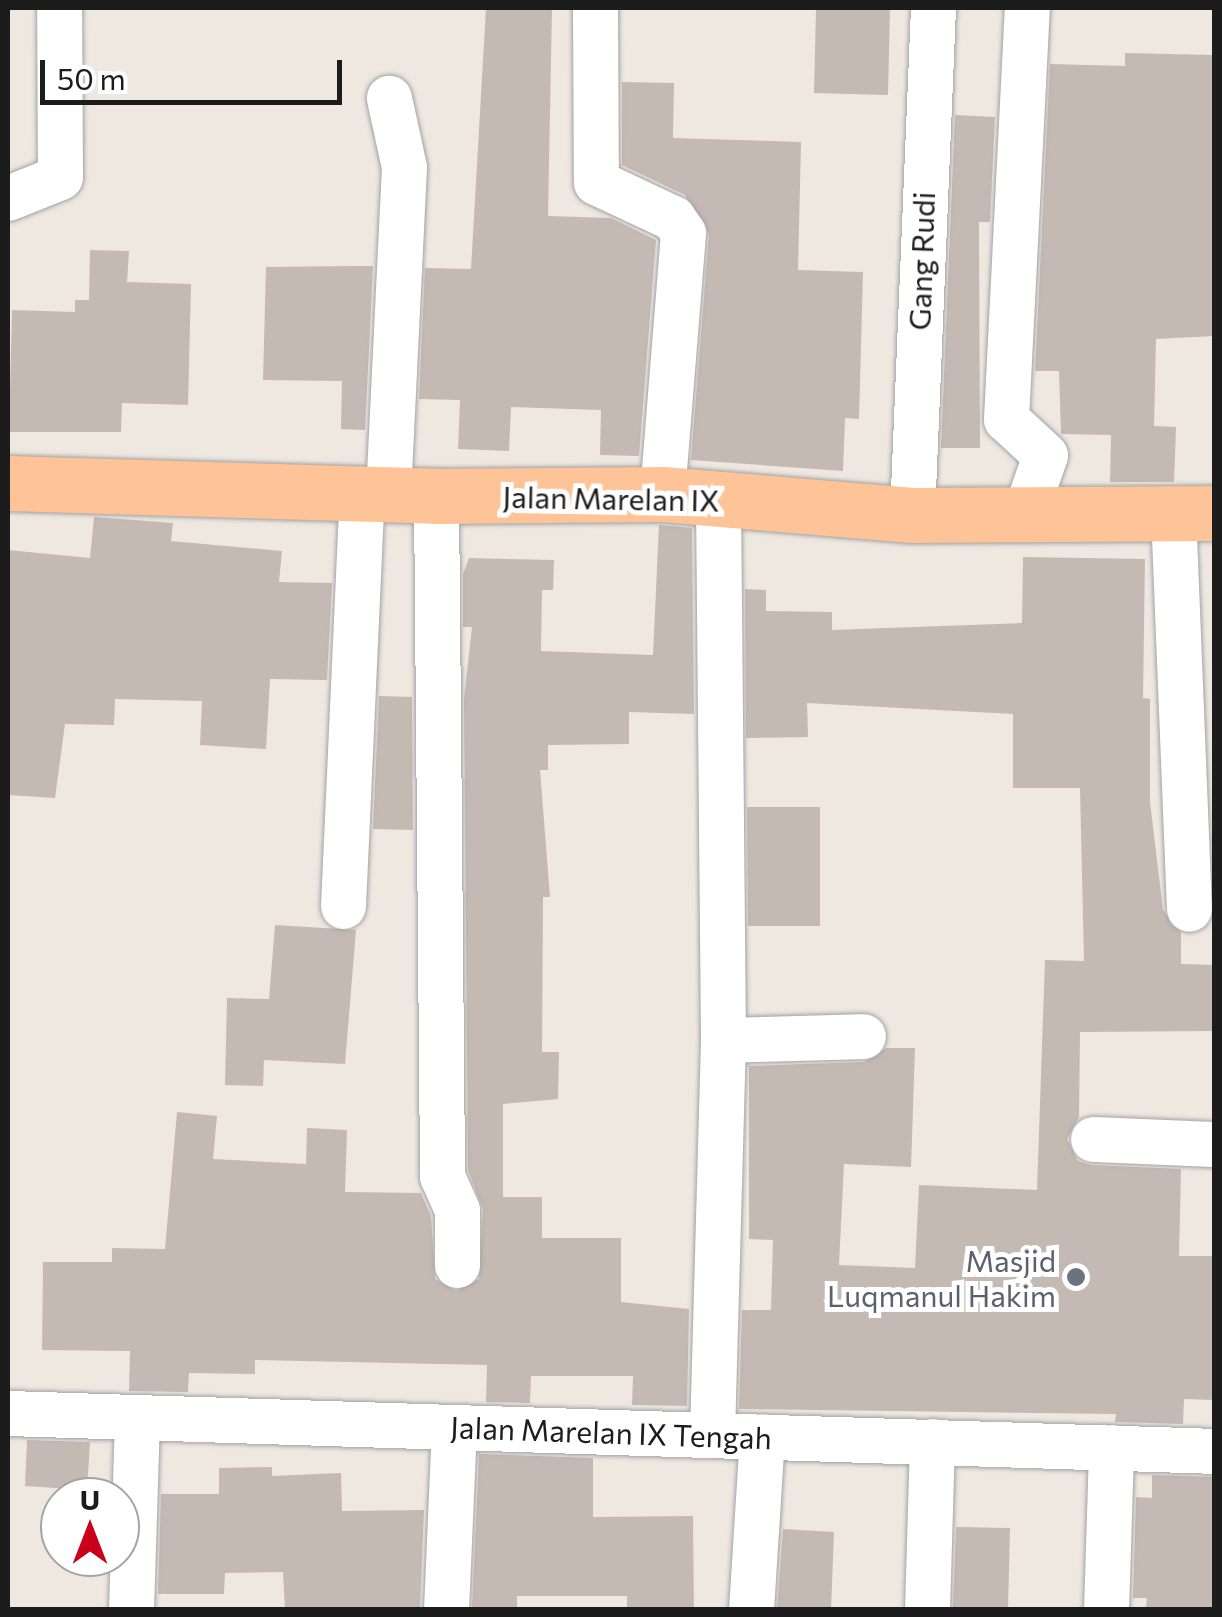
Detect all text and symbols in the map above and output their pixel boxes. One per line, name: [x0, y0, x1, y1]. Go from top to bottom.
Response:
scale bar: [45, 40, 348, 102]
text: 50 m: [57, 59, 126, 96]
street label: Gang Rudi: [901, 191, 941, 331]
street label: Jalan Marelan IX: [502, 478, 720, 518]
place label: Masjid Luqmanul Hakim: [827, 1242, 1056, 1312]
marker: Masjid Luqmanul Hakim: [1065, 1266, 1087, 1288]
street label: Jalan Marelan IX Tengah: [450, 1408, 772, 1456]
north arrow: [40, 1477, 140, 1577]
text: U: [80, 1482, 100, 1516]

